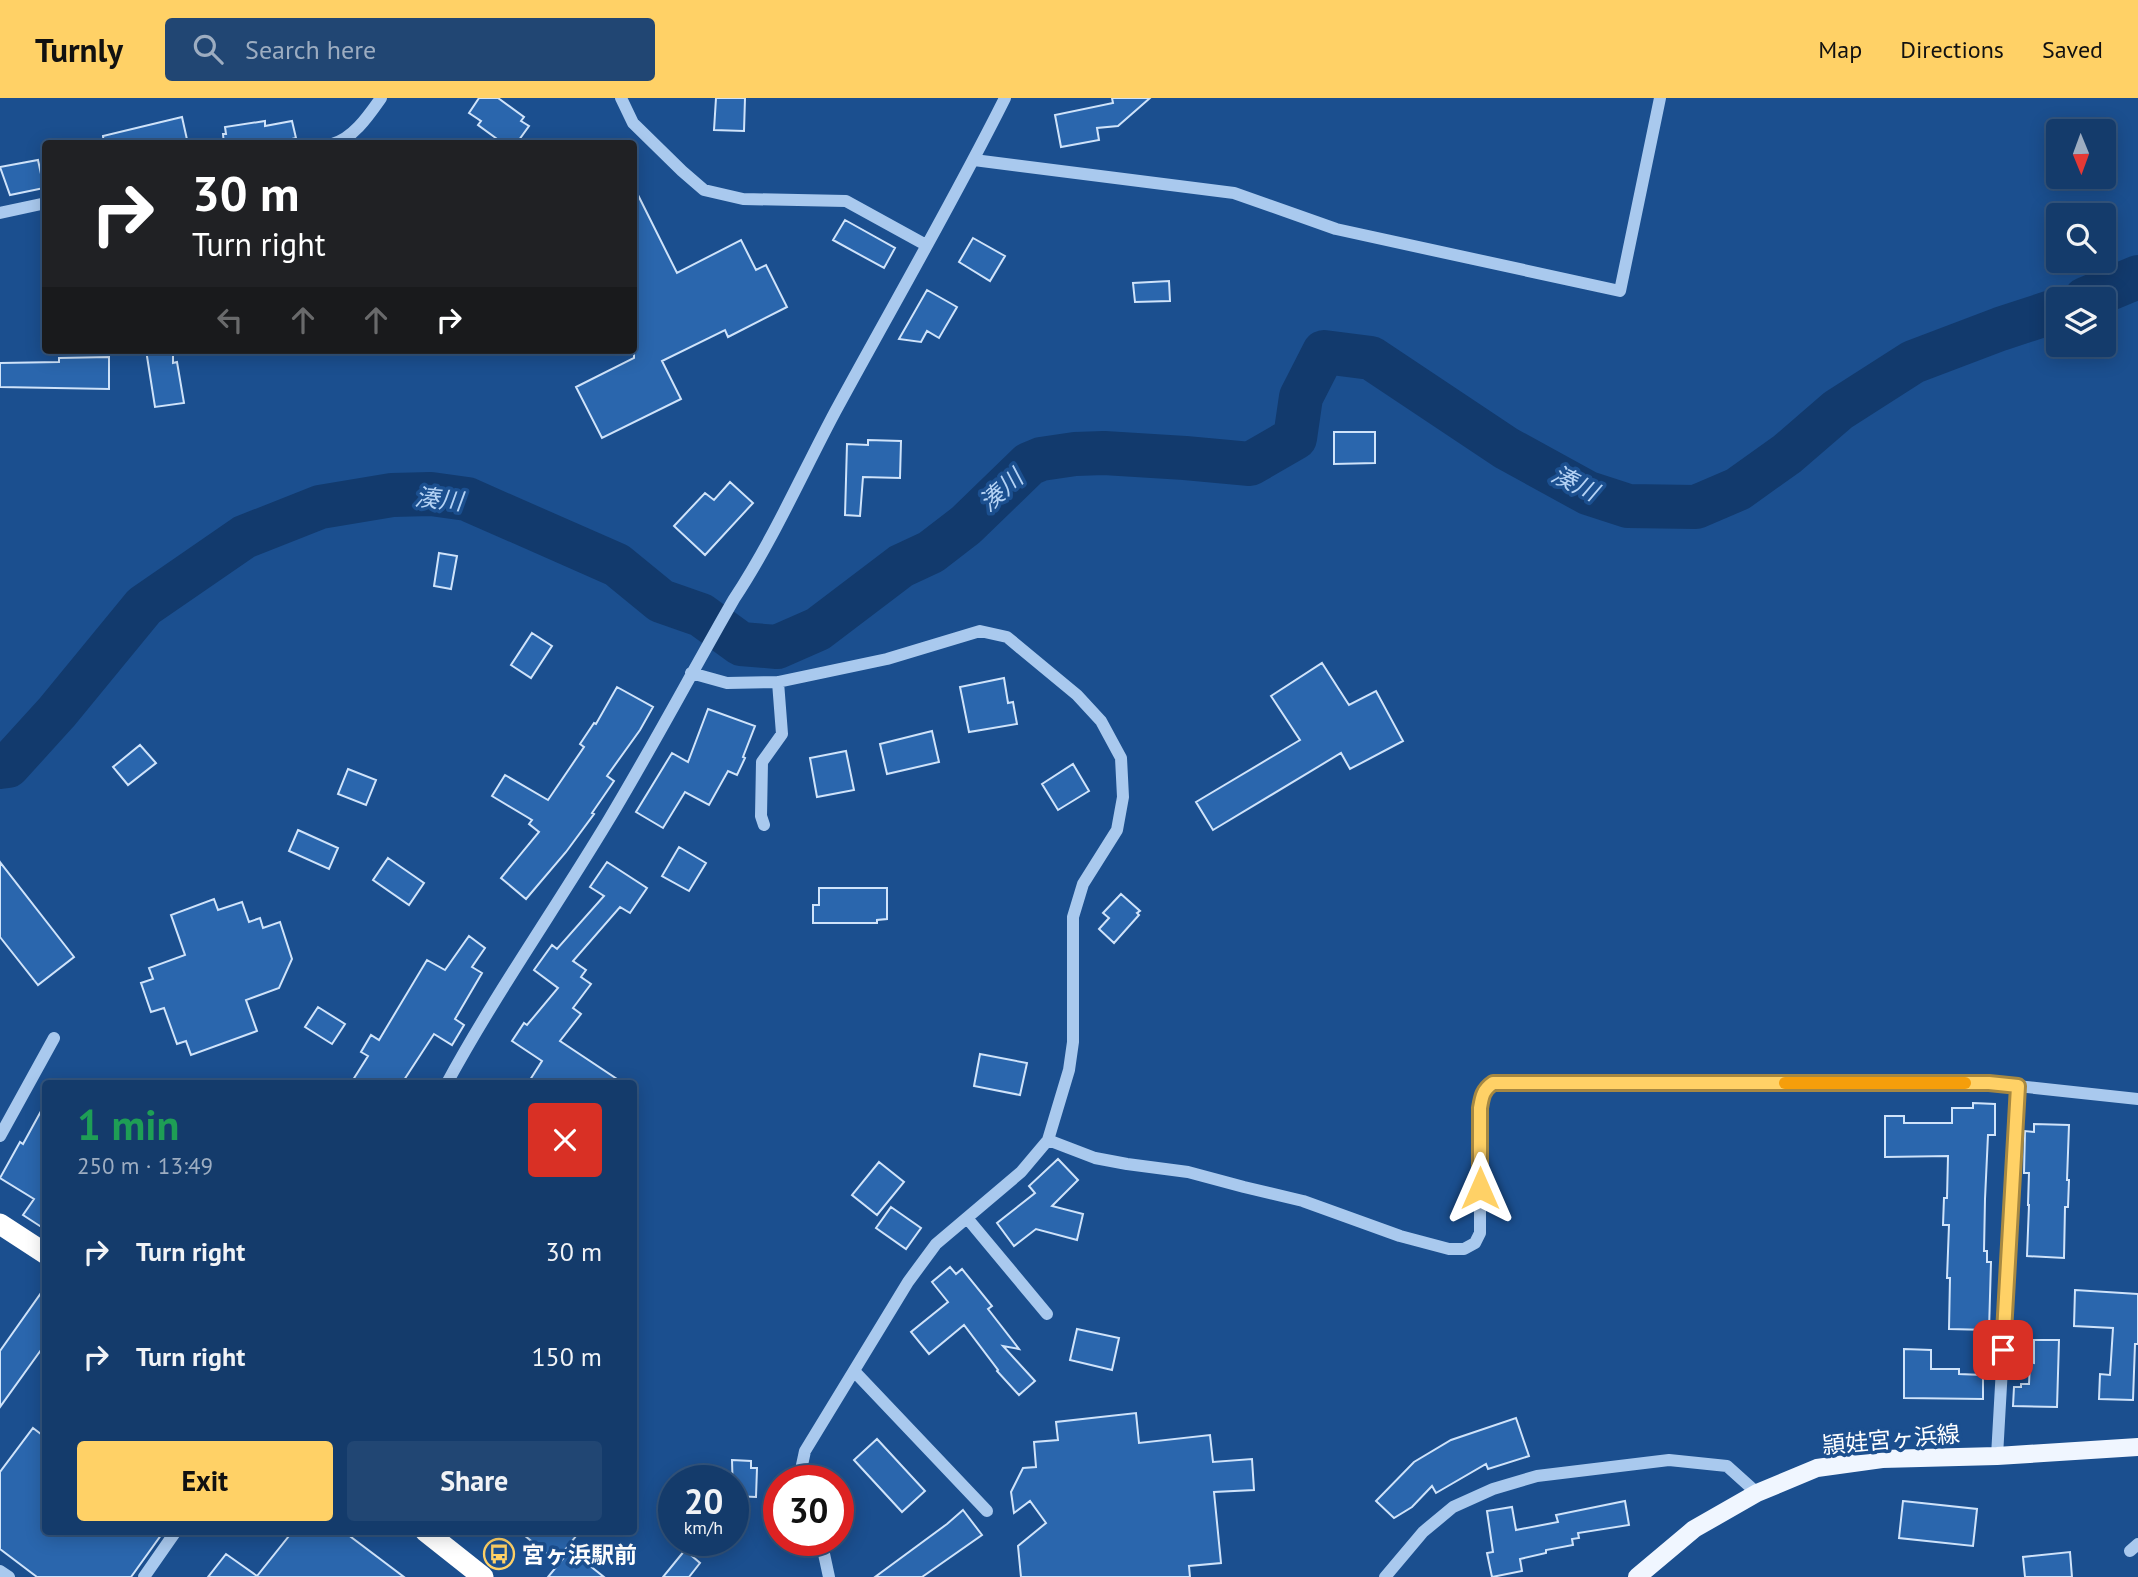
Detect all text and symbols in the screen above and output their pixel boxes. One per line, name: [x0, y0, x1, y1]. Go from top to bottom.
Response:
search box: [165, 18, 655, 81]
text: Turnly: [35, 28, 123, 71]
icon: search: [189, 30, 227, 68]
text: Search here: [245, 33, 376, 66]
text: Map: [1818, 34, 1862, 65]
text: Directions: [1900, 34, 2004, 65]
text: Saved: [2042, 34, 2103, 65]
north arrow: [2046, 119, 2116, 189]
map controls: [2046, 119, 2116, 357]
text: 30 m: [192, 161, 299, 225]
icon: right: [77, 168, 168, 259]
button: search: [2046, 203, 2116, 273]
text: Turn right: [192, 223, 326, 265]
button: layers: [2046, 287, 2116, 357]
icon: left: [211, 301, 249, 339]
icon: ahead: [284, 301, 322, 339]
icon: ahead: [357, 301, 395, 339]
icon: right: [430, 301, 468, 339]
water label: 湊川: [1547, 459, 1606, 509]
water label: 湊川: [973, 460, 1031, 518]
water label: 湊川: [414, 481, 467, 517]
text: 1 min: [77, 1097, 179, 1152]
button: close: [528, 1103, 602, 1177]
text: 250 m · 13:49: [77, 1151, 213, 1180]
position arrow: [1443, 1151, 1517, 1225]
icon: right: [77, 1233, 115, 1271]
text: Turn right: [136, 1235, 245, 1268]
text: 30 m: [546, 1235, 602, 1268]
pin: [1973, 1320, 2033, 1380]
icon: arrive: [1984, 1331, 2022, 1369]
icon: right: [77, 1338, 115, 1376]
text: Turn right: [136, 1340, 245, 1373]
text: 150 m: [531, 1340, 602, 1373]
street label: 頴娃宮ヶ浜線: [1821, 1419, 1961, 1459]
button: Exit: [77, 1441, 333, 1521]
button: Share: [347, 1441, 602, 1521]
speed limit sign: 30: [763, 1465, 854, 1556]
text: 20: [684, 1478, 723, 1524]
text: km/h: [684, 1516, 723, 1539]
bus stop icon: 宮ヶ浜駅前: [482, 1537, 516, 1571]
place label: 宮ヶ浜駅前: [522, 1540, 637, 1569]

